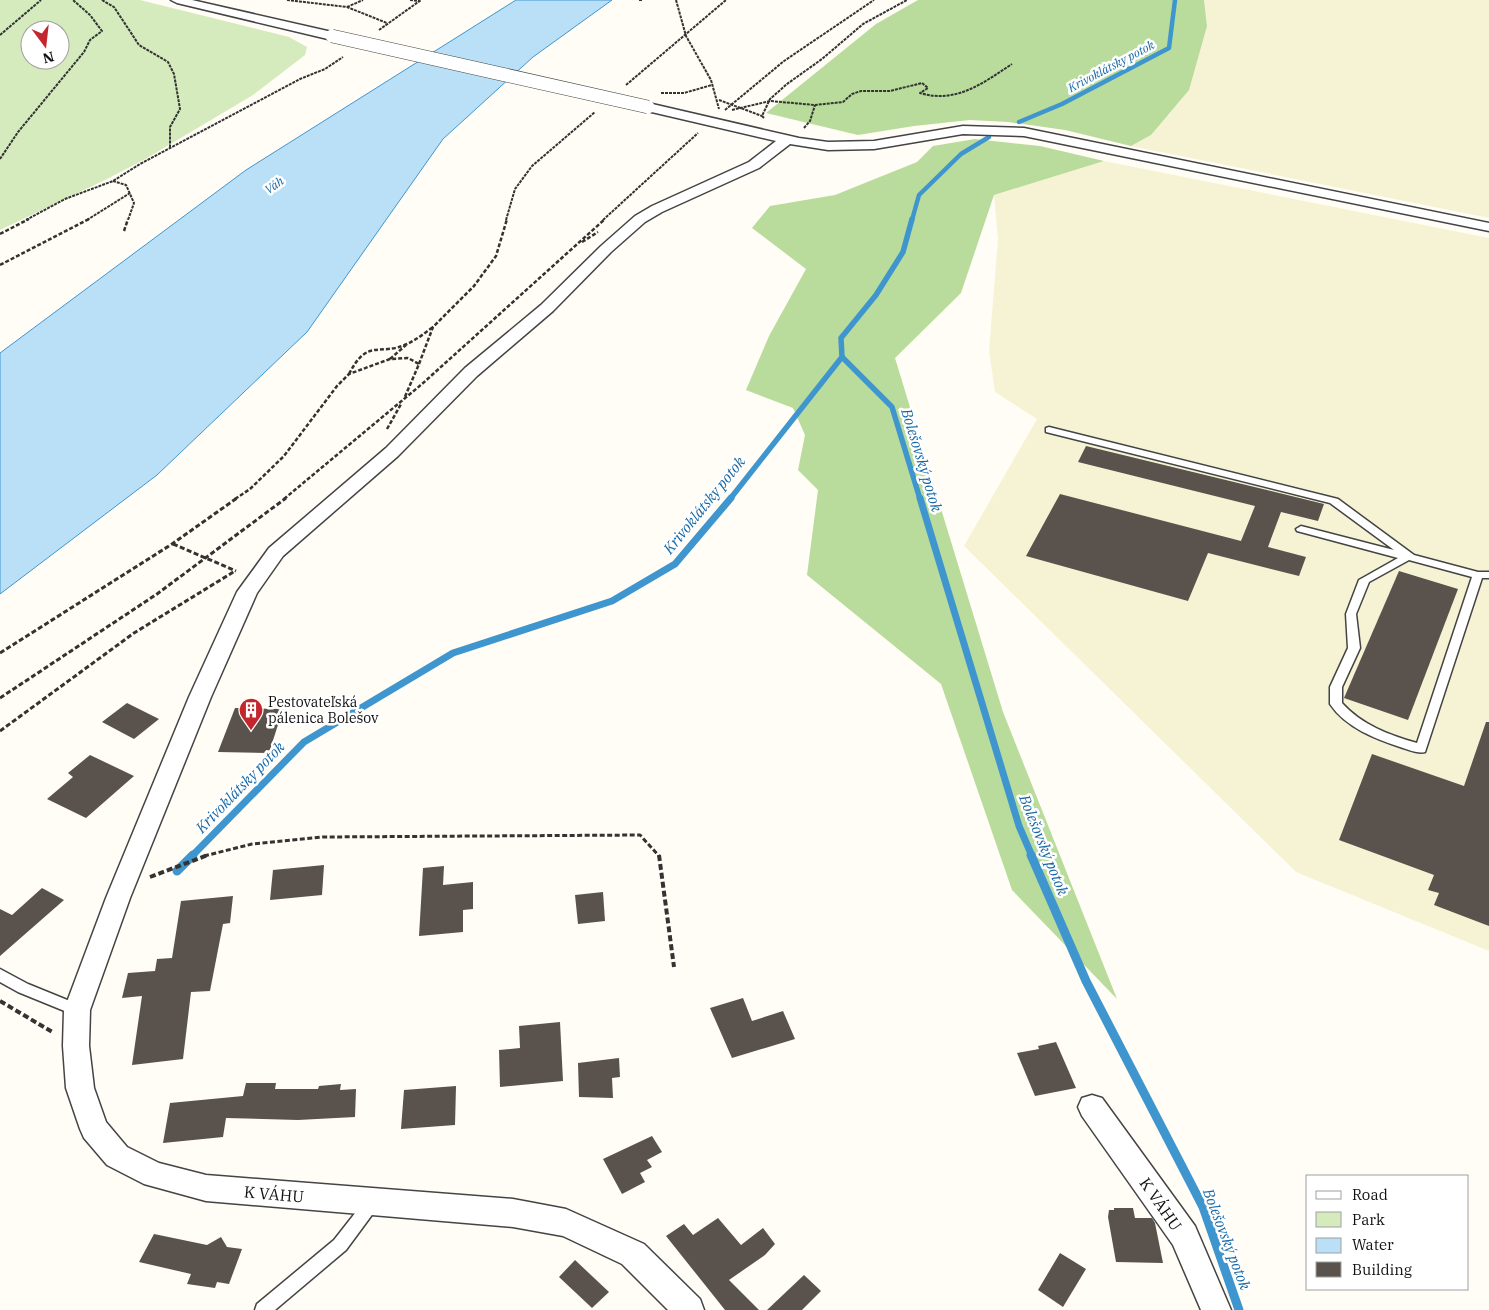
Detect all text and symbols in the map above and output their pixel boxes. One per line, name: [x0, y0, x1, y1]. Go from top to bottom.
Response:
north arrow: [20, 20, 70, 70]
water label: Krivoklátsky potok: [1064, 37, 1157, 96]
text: N: [41, 47, 56, 68]
water label: Váh: [262, 173, 287, 197]
water label: Bolešovský potok: [897, 405, 947, 514]
water label: Krivoklátsky potok: [658, 452, 749, 558]
place label: Pestovateľská pálenica Bolešov: [268, 693, 379, 727]
building icon: Pestovateľská pálenica Bolešov: [238, 697, 264, 731]
water label: Krivoklátsky potok: [191, 737, 289, 837]
water label: Bolešovský potok: [1015, 791, 1073, 898]
street label: K VÁHU: [1136, 1173, 1187, 1235]
legend: [1306, 1175, 1469, 1290]
street label: K VÁHU: [243, 1180, 305, 1207]
water label: Bolešovský potok: [1199, 1185, 1255, 1292]
text: Road: [1352, 1185, 1388, 1204]
text: Park: [1352, 1210, 1385, 1229]
text: Water: [1352, 1235, 1394, 1254]
text: Building: [1352, 1260, 1412, 1279]

